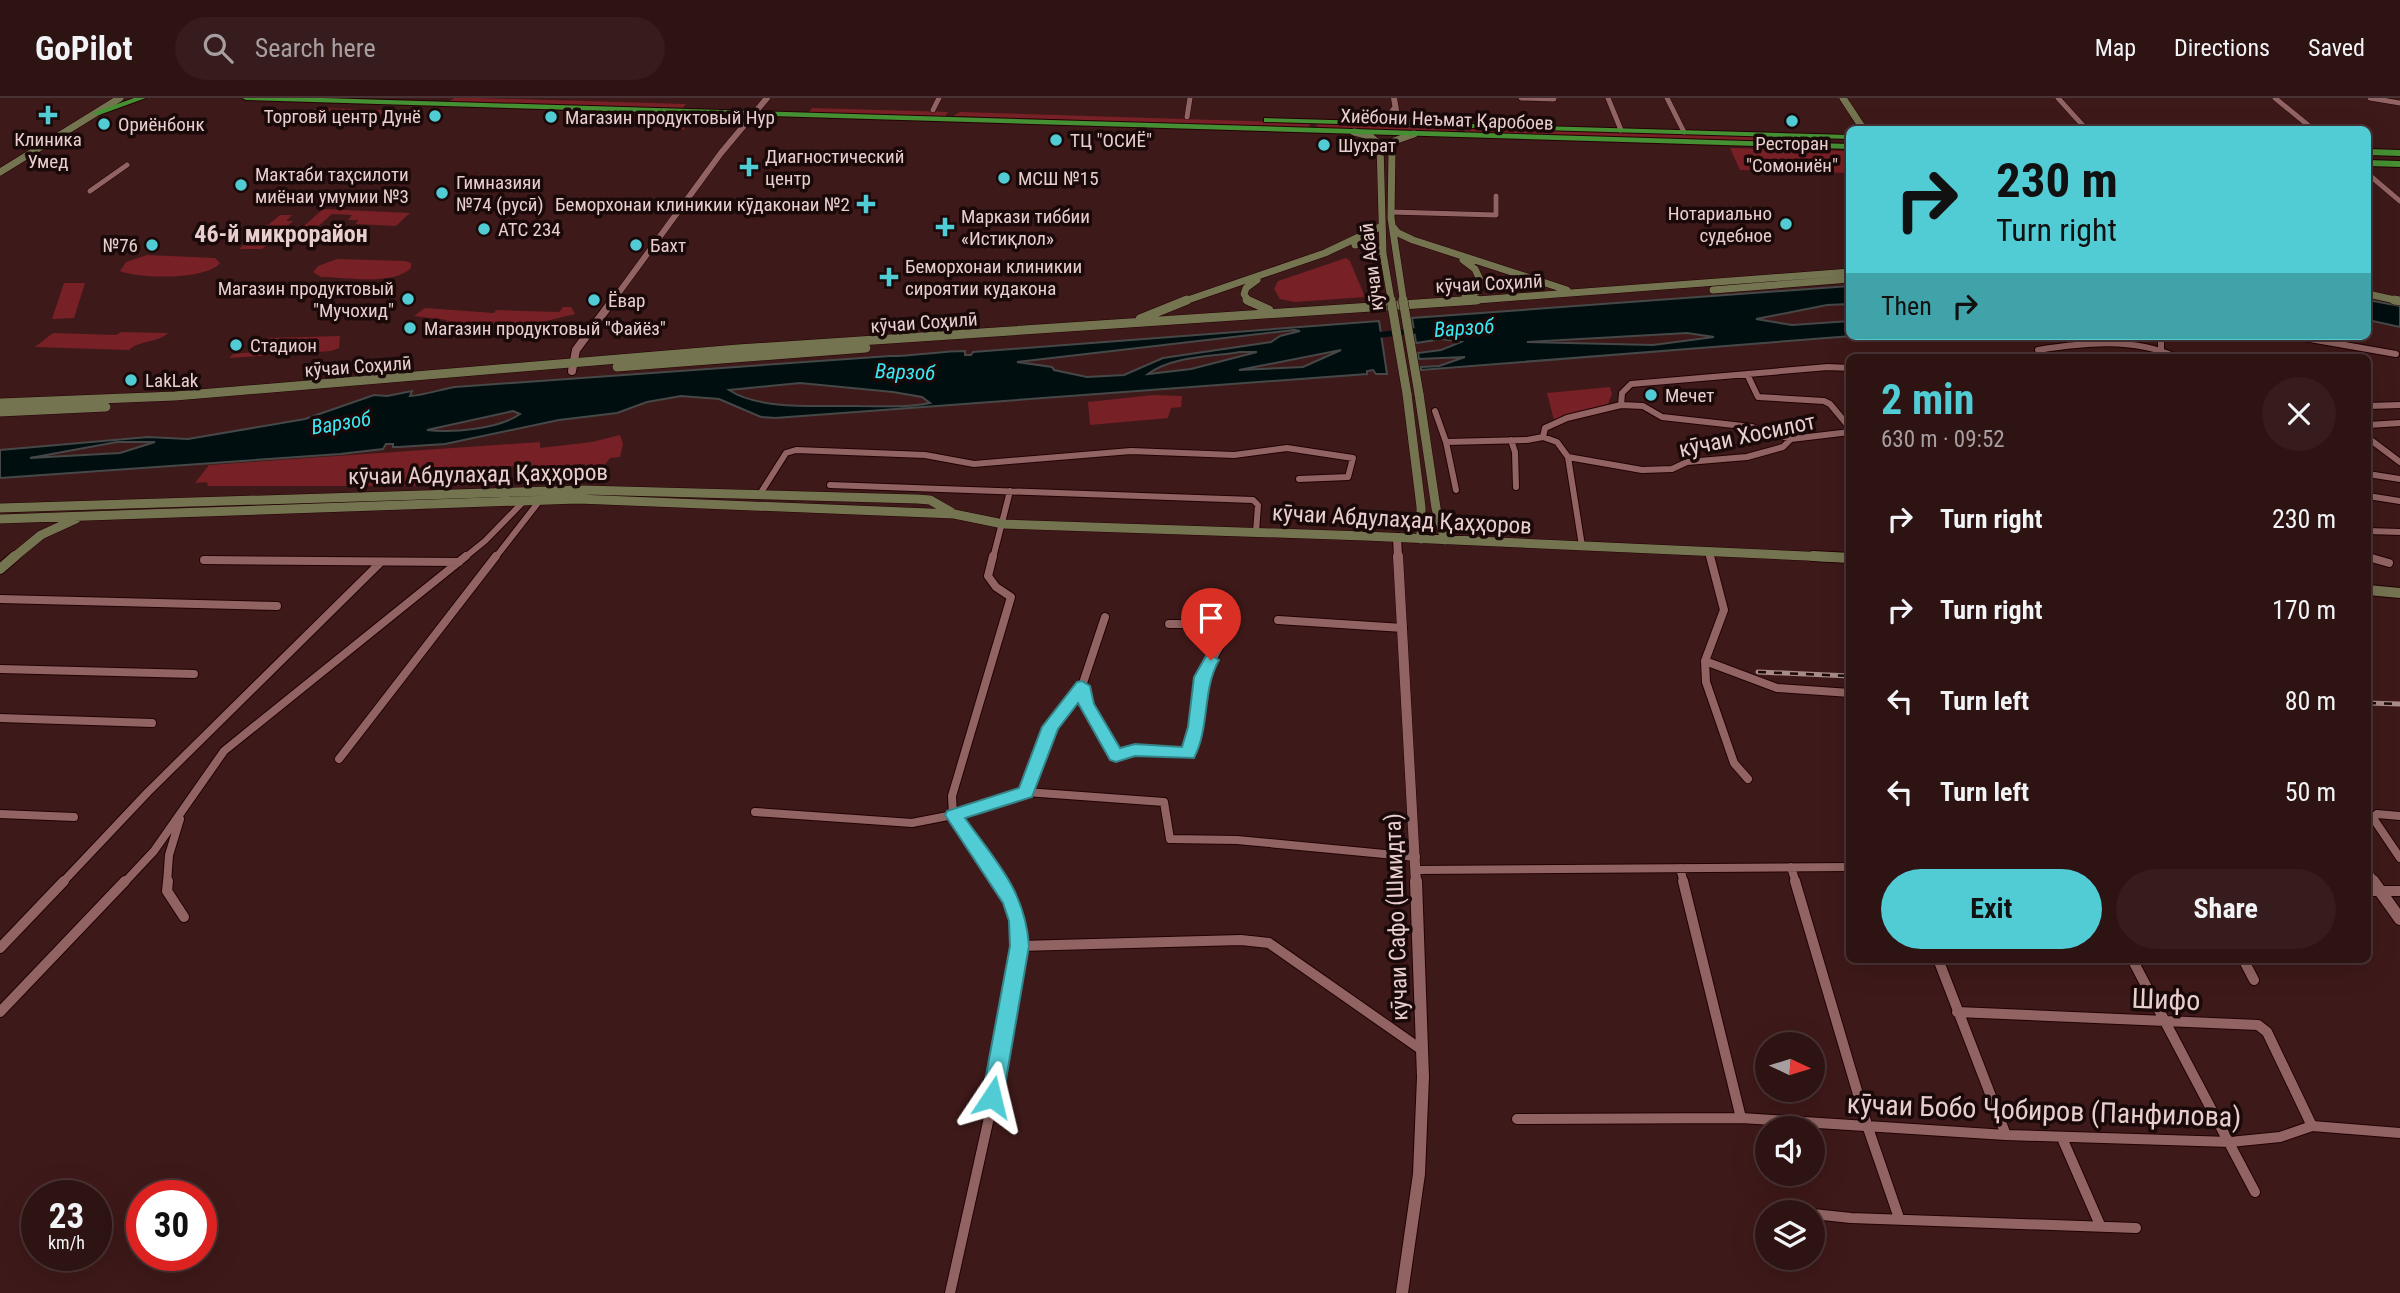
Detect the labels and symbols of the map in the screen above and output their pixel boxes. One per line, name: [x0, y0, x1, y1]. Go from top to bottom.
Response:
street label: Хиёбони Неъмат Қаробоев: [1340, 104, 1554, 135]
marker: Клиника Умед: [38, 105, 58, 125]
place label: Торговй центр Дунё: [264, 105, 421, 128]
place label: Магазин продуктовый Нур: [565, 106, 775, 129]
marker: Торговй центр Дунё: [427, 108, 443, 124]
marker: Магазин продуктовый Нур: [543, 109, 559, 125]
place label: Ориёнбонк: [118, 113, 205, 136]
marker: Ресторан "Сомониён": [1784, 113, 1800, 129]
marker: Ориёнбонк: [96, 116, 112, 132]
place label: Клиника Умед: [14, 128, 82, 173]
place label: ТЦ "ОСИЁ": [1070, 129, 1152, 152]
marker: ТЦ "ОСИЁ": [1048, 132, 1064, 148]
place label: Ресторан "Сомониён": [1746, 132, 1838, 177]
place label: Шухрат: [1338, 134, 1396, 157]
marker: Шухрат: [1316, 137, 1332, 153]
place label: Диагностический центр: [765, 145, 904, 190]
marker: Диагностический центр: [739, 157, 759, 177]
place label: Мактаби таҳсилоти миёнаи умумии №3: [255, 163, 409, 208]
place label: МСШ №15: [1018, 167, 1099, 190]
marker: МСШ №15: [996, 170, 1012, 186]
place label: Гимназияи №74 (русӣ): [456, 171, 544, 216]
marker: Мактаби таҳсилоти миёнаи умумии №3: [233, 177, 249, 193]
marker: Гимназияи №74 (русӣ): [434, 185, 450, 201]
place label: Беморхонаи клиникии кӯдаконаи №2: [555, 193, 850, 216]
marker: Беморхонаи клиникии кӯдаконаи №2: [856, 194, 876, 214]
place label: Нотариально судебное: [1668, 202, 1772, 247]
place label: Маркази тиббии «Истиқлол»: [961, 205, 1090, 250]
marker: Нотариально судебное: [1778, 216, 1794, 232]
marker: Маркази тиббии «Истиқлол»: [935, 217, 955, 237]
place label: АТС 234: [498, 218, 561, 241]
district label: 46-й микрорайон: [194, 220, 368, 248]
marker: АТС 234: [476, 221, 492, 237]
street label: кӯчаи Абаӣ: [1355, 222, 1388, 312]
place label: №76: [102, 234, 138, 257]
place label: Бахт: [650, 234, 686, 257]
marker: №76: [144, 237, 160, 253]
marker: Бахт: [628, 237, 644, 253]
place label: Беморхонаи клиникии сироятии кудакона: [905, 255, 1082, 300]
marker: Беморхонаи клиникии сироятии кудакона: [879, 267, 899, 287]
street label: кӯчаи Соҳилӣ: [1435, 269, 1543, 298]
place label: Магазин продуктовый "Мучохид": [218, 277, 394, 322]
place label: Ёвар: [608, 289, 645, 312]
marker: Магазин продуктовый "Мучохид": [400, 291, 416, 307]
marker: Ёвар: [586, 292, 602, 308]
street label: кӯчаи Соҳилӣ: [870, 307, 978, 338]
water label: Варзоб: [1433, 314, 1496, 342]
place label: Магазин продуктовый "Файёз": [424, 317, 666, 340]
marker: Магазин продуктовый "Файёз": [402, 320, 418, 336]
place label: Стадион: [250, 334, 317, 357]
marker: Стадион: [228, 337, 244, 353]
street label: кӯчаи Соҳилӣ: [304, 351, 412, 382]
water label: Варзоб: [875, 359, 937, 385]
place label: LakLak: [145, 369, 199, 392]
marker: LakLak: [123, 372, 139, 388]
place label: Мечет: [1665, 384, 1714, 407]
marker: Мечет: [1643, 387, 1659, 403]
water label: Варзоб: [309, 406, 374, 440]
street label: кӯчаи Хосилот: [1676, 408, 1818, 463]
street label: кӯчаи Абдулаҳад Қаҳҳоров: [348, 459, 608, 490]
street label: кӯчаи Абдулаҳад Қаҳҳоров: [1272, 499, 1532, 540]
pin: [1181, 588, 1241, 660]
street label: кӯчаи Сафо (Шмидта): [1379, 813, 1414, 1021]
street label: Шифо: [2131, 982, 2201, 1017]
north arrow: [1755, 1032, 1825, 1102]
position arrow: [955, 1060, 1029, 1134]
street label: кӯчаи Бобо Ҷобиров (Панфилова): [1846, 1087, 2242, 1134]
speed limit sign: 30: [126, 1180, 217, 1271]

